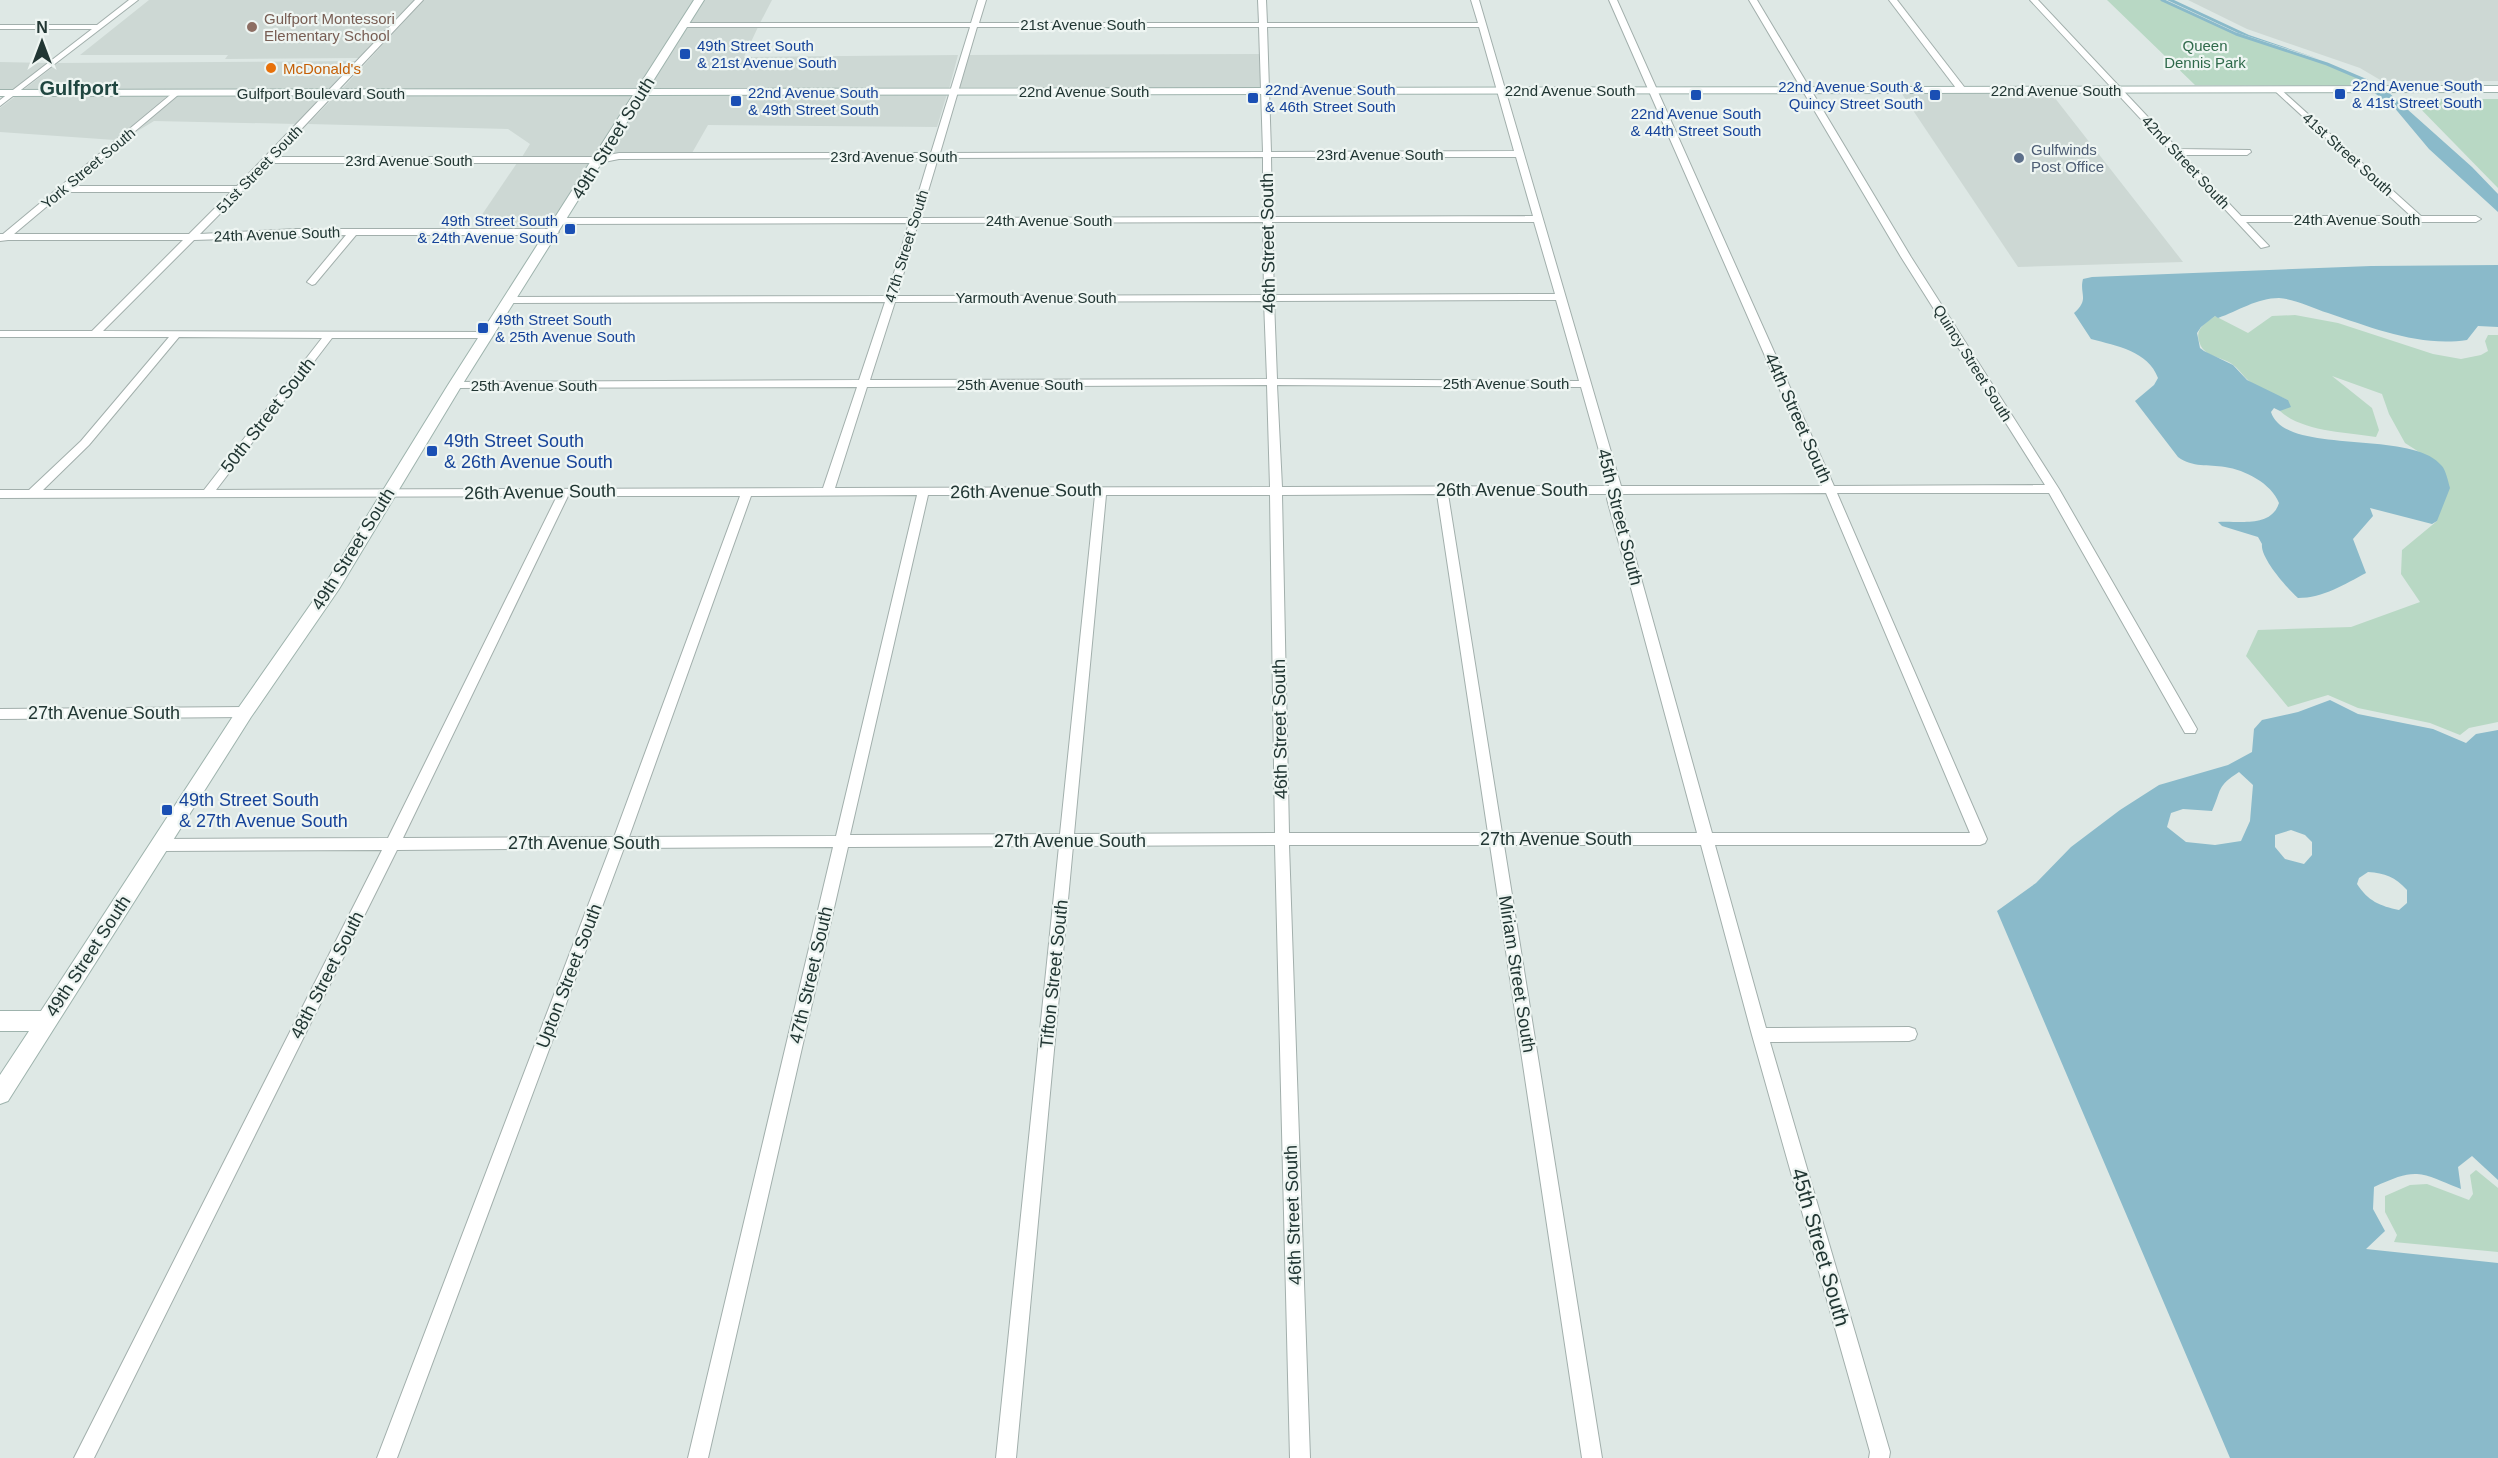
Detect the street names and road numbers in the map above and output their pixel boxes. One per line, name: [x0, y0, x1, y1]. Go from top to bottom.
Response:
street label: 21st Avenue South: [1020, 16, 1146, 33]
street label: 49th Street South: [567, 73, 659, 203]
street label: 22nd Avenue South: [1505, 82, 1635, 99]
street label: 22nd Avenue South: [1991, 82, 2121, 99]
street label: 22nd Avenue South: [1019, 83, 1149, 100]
street label: Gulfport Boulevard South: [237, 85, 405, 102]
street label: 41st Street South: [2299, 109, 2397, 199]
street label: 42nd Street South: [2139, 112, 2233, 212]
street label: 51st Street South: [213, 121, 305, 217]
street label: York Street South: [38, 124, 138, 212]
street label: 23rd Avenue South: [1316, 146, 1444, 163]
street label: 23rd Avenue South: [830, 148, 958, 165]
street label: 23rd Avenue South: [345, 152, 473, 169]
street label: 46th Street South: [1257, 173, 1279, 313]
street label: 47th Street South: [881, 188, 931, 304]
street label: 24th Avenue South: [2294, 211, 2420, 228]
street label: 24th Avenue South: [986, 212, 1112, 229]
street label: 24th Avenue South: [213, 223, 341, 245]
street label: Yarmouth Avenue South: [955, 289, 1117, 306]
street label: Quincy Street South: [1930, 302, 2016, 424]
street label: 44th Street South: [1760, 350, 1836, 486]
street label: 50th Street South: [217, 354, 319, 476]
street label: 25th Avenue South: [1443, 375, 1569, 392]
street label: 25th Avenue South: [957, 376, 1083, 393]
street label: 25th Avenue South: [471, 377, 597, 394]
street label: 45th Street South: [1593, 447, 1647, 587]
street label: 26th Avenue South: [950, 480, 1102, 502]
street label: 26th Avenue South: [1436, 480, 1588, 500]
street label: 26th Avenue South: [464, 481, 616, 503]
street label: 49th Street South: [307, 484, 399, 614]
street label: 46th Street South: [1269, 659, 1291, 799]
street label: 27th Avenue South: [28, 703, 180, 723]
street label: 27th Avenue South: [1480, 829, 1632, 849]
street label: 27th Avenue South: [994, 831, 1146, 851]
street label: 27th Avenue South: [508, 833, 660, 853]
street label: 49th Street South: [41, 892, 135, 1020]
street label: Miriam Street South: [1495, 894, 1539, 1054]
street label: Tifton Street South: [1036, 899, 1072, 1049]
street label: Upton Street South: [532, 901, 606, 1051]
street label: 47th Street South: [785, 904, 837, 1046]
street label: 48th Street South: [286, 908, 368, 1042]
street label: 46th Street South: [1281, 1145, 1305, 1285]
street label: 45th Street South: [1787, 1165, 1855, 1329]

